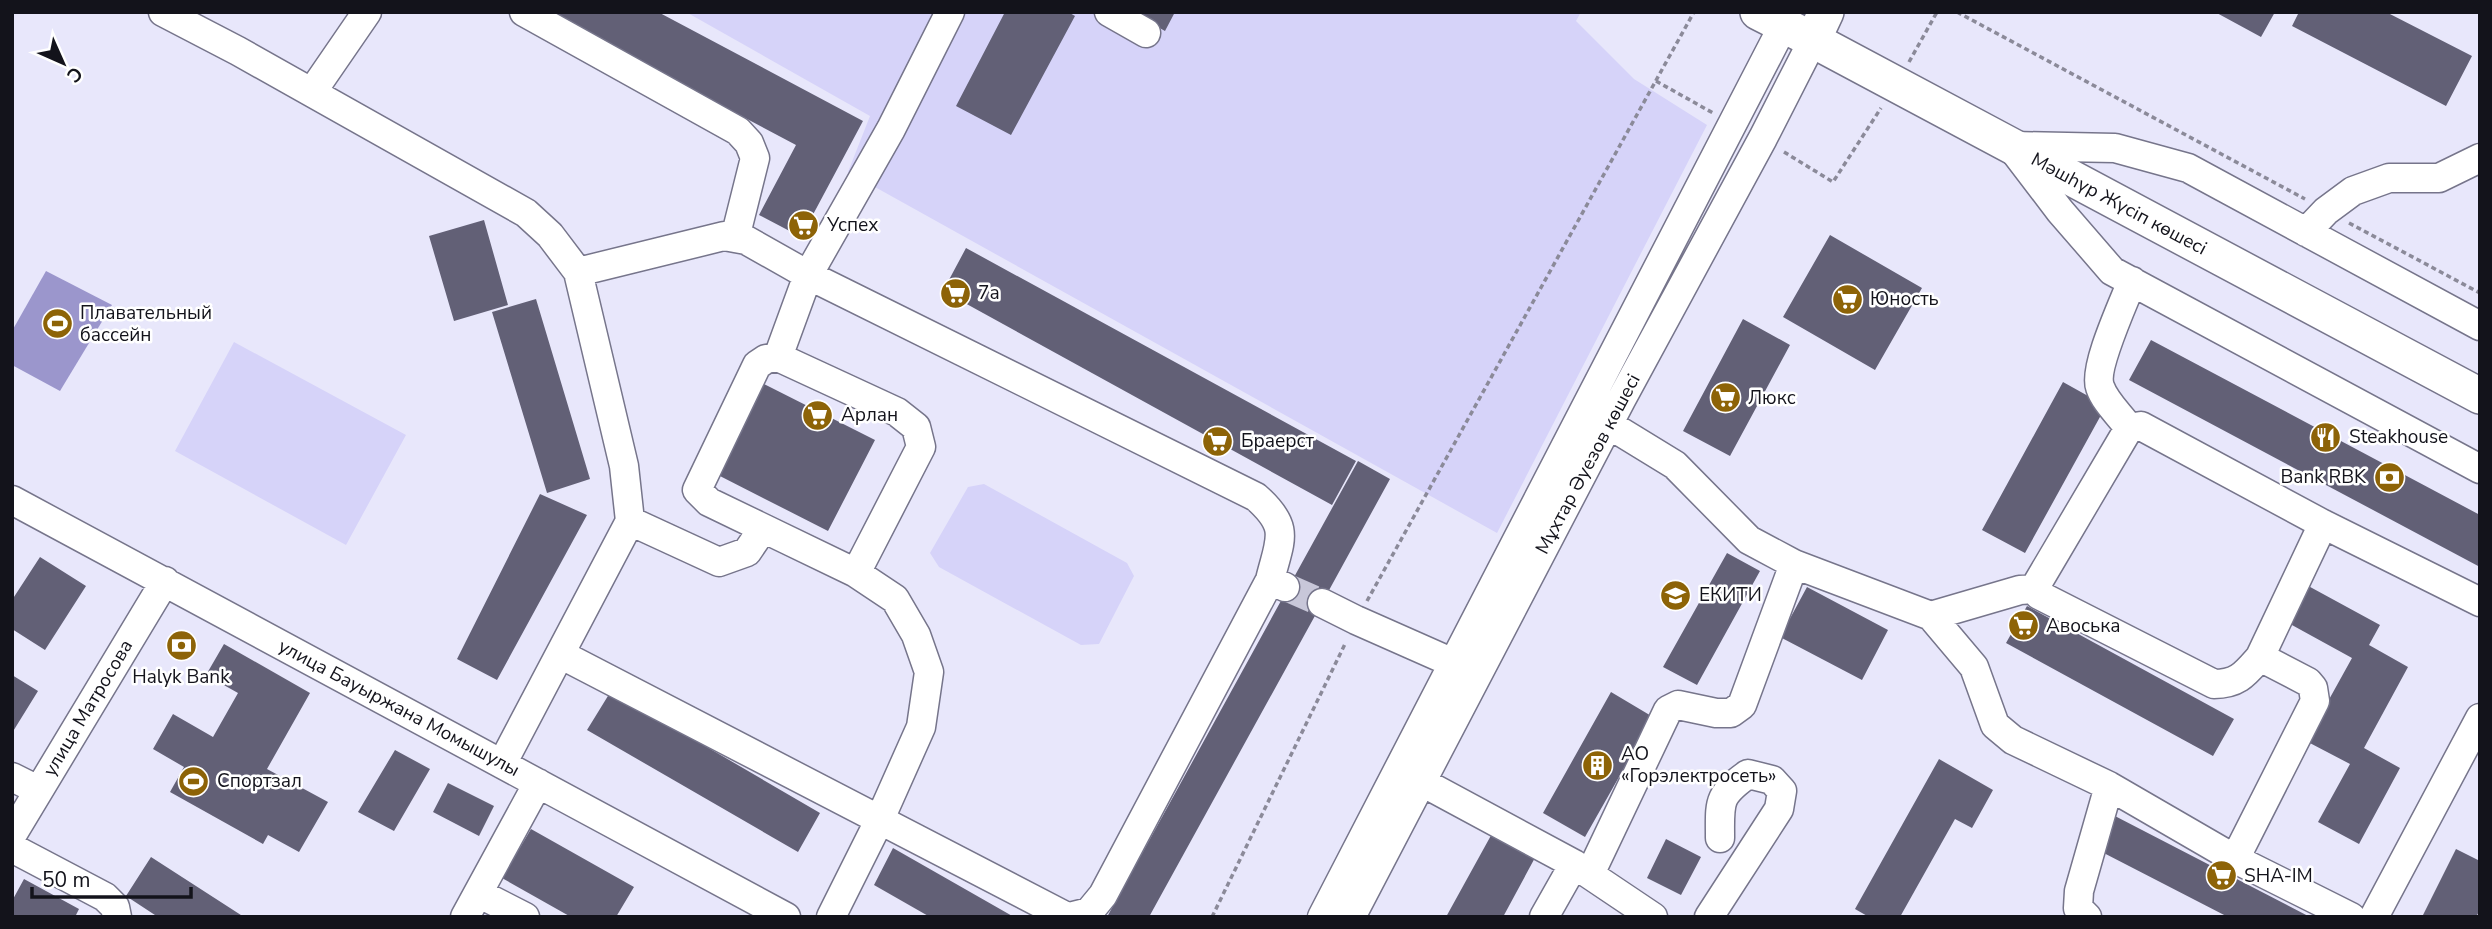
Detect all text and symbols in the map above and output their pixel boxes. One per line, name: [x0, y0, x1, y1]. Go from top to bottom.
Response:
north arrow: [28, 28, 98, 98]
text: С: [60, 61, 88, 88]
street label: Мәшһүр Жүсіп көшесі: [2026, 147, 2212, 261]
supermarket icon: Успех: [787, 208, 821, 242]
place label: Успех: [826, 212, 878, 238]
supermarket icon: 7а: [938, 276, 972, 310]
place label: 7а: [978, 280, 1000, 306]
supermarket icon: Юность: [1830, 282, 1864, 316]
place label: Юность: [1870, 286, 1939, 312]
place label: Плавательный бассейн: [80, 300, 212, 348]
sports icon: Плавательный бассейн: [40, 307, 74, 341]
street label: Мұхтар Әуезов көшесі: [1529, 369, 1647, 559]
supermarket icon: Люкс: [1708, 381, 1742, 415]
place label: Люкс: [1748, 385, 1796, 411]
supermarket icon: Арлан: [801, 398, 835, 432]
place label: Арлан: [841, 402, 898, 428]
restaurant icon: Steakhouse: [2309, 420, 2343, 454]
supermarket icon: Браерст: [1201, 424, 1235, 458]
place label: Steakhouse: [2349, 424, 2448, 450]
place label: Браерст: [1241, 428, 1315, 454]
bank icon: Bank RBK: [2372, 460, 2406, 494]
place label: Bank RBK: [2280, 464, 2367, 490]
school or university icon: ЕКИТИ: [1659, 578, 1693, 612]
place label: ЕКИТИ: [1699, 582, 1762, 608]
supermarket icon: Авоська: [2006, 609, 2040, 643]
place label: Авоська: [2046, 613, 2120, 639]
bank icon: Halyk Bank: [164, 629, 198, 663]
street label: улица Бауыржана Момышулы: [274, 633, 524, 783]
street label: улица Матросова: [37, 635, 139, 781]
place label: Halyk Bank: [132, 664, 230, 690]
place label: АО «Горэлектросеть»: [1621, 741, 1777, 789]
building icon: АО «Горэлектросеть»: [1581, 748, 1615, 782]
sports icon: Спортзал: [177, 764, 211, 798]
place label: Спортзал: [217, 768, 302, 794]
scale bar: [32, 856, 191, 900]
supermarket icon: SHA-IM: [2204, 859, 2238, 893]
place label: SHA-IM: [2244, 863, 2313, 889]
text: 50 m: [42, 866, 91, 894]

